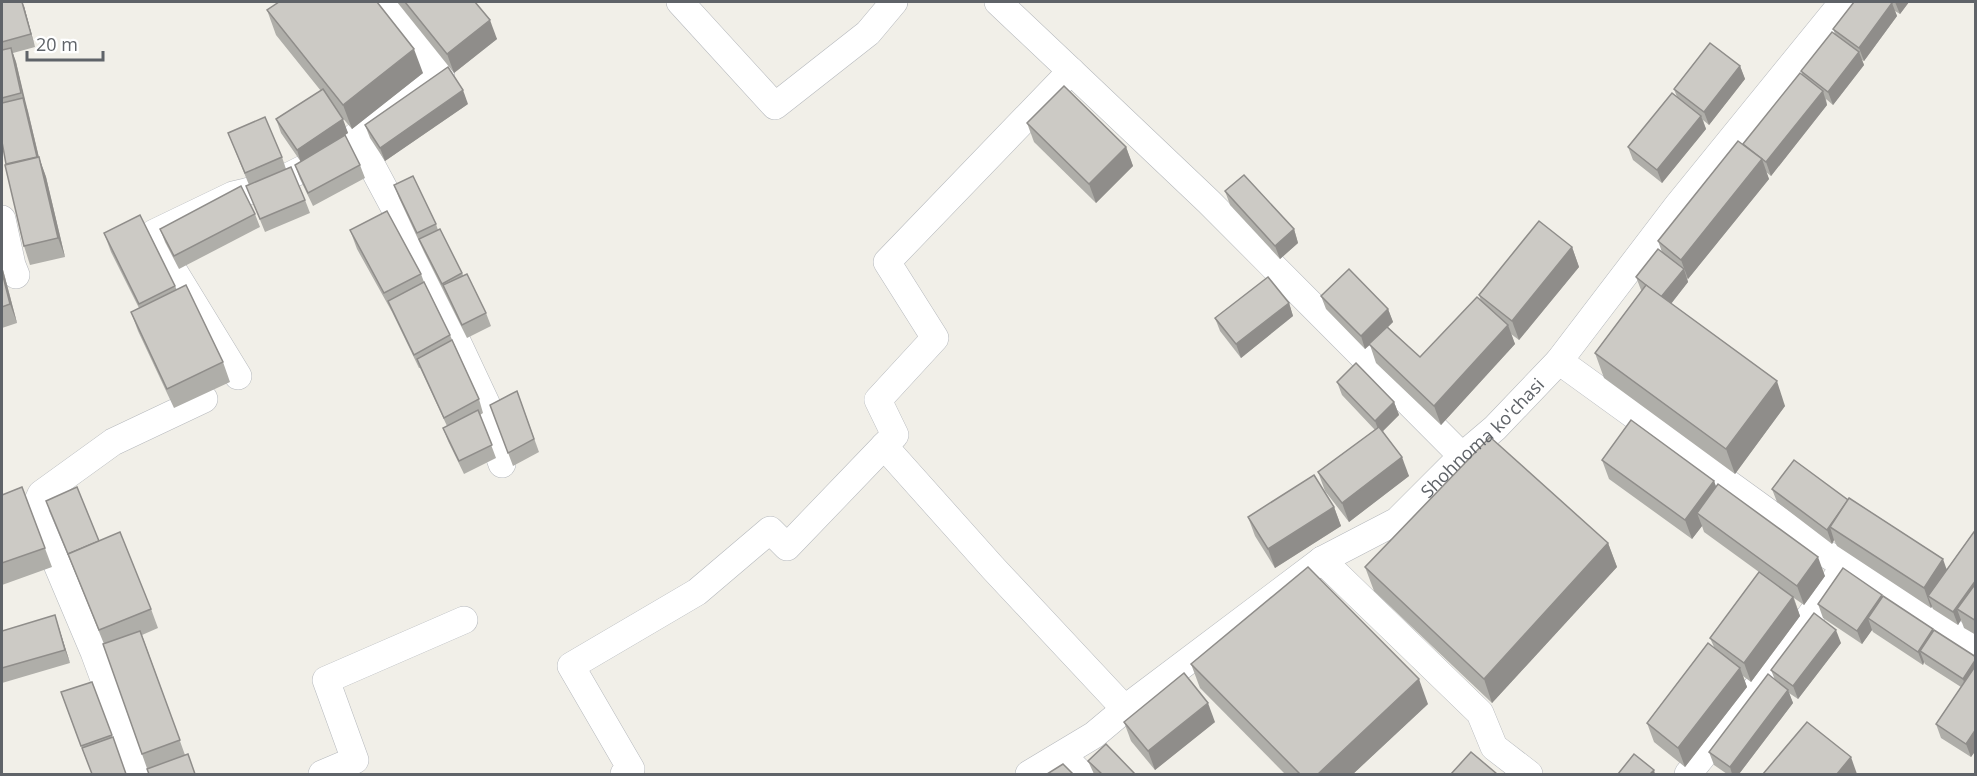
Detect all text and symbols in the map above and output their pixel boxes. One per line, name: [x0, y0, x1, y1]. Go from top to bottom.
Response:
scale bar: [27, 24, 104, 62]
text: 20 m: [36, 32, 78, 56]
street label: Shohnoma ko'chasi: [1415, 372, 1549, 503]

